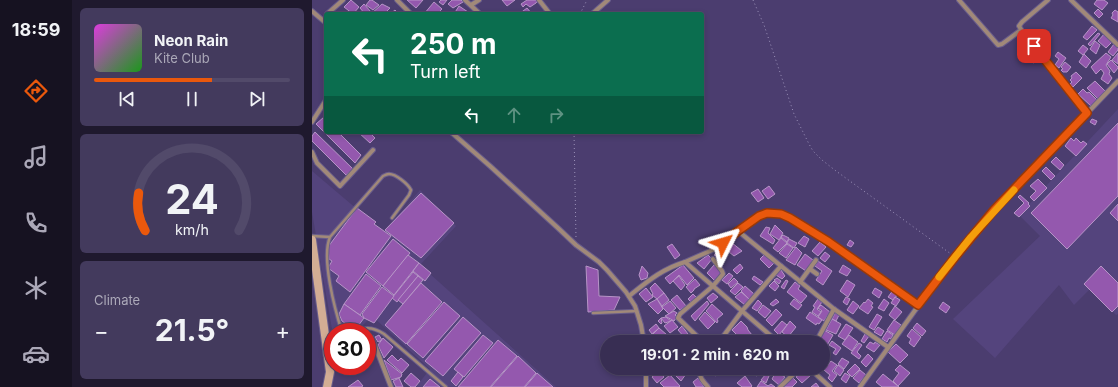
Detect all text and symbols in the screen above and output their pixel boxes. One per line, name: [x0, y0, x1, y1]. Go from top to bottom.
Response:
text: 18:59: [12, 19, 60, 40]
text: 250 m: [410, 27, 497, 61]
icon: left: [344, 28, 396, 80]
pin: [1017, 29, 1051, 63]
text: Neon Rain: [154, 31, 228, 50]
icon: arrive: [1023, 35, 1045, 57]
text: Kite Club: [154, 50, 210, 66]
text: Turn left: [410, 61, 480, 82]
icon: directions: [22, 77, 50, 105]
icon: previous: [116, 88, 138, 110]
icon: pause: [181, 88, 203, 110]
icon: next: [246, 88, 268, 110]
icon: left: [461, 104, 483, 126]
icon: ahead: [503, 104, 525, 126]
icon: right: [545, 104, 567, 126]
icon: music: [22, 143, 50, 171]
text: 24: [165, 174, 219, 224]
icon: phone: [22, 209, 50, 237]
text: km/h: [175, 221, 209, 238]
position arrow: [702, 222, 744, 264]
icon: climate: [22, 274, 50, 302]
text: Climate: [94, 292, 140, 308]
text: 21.5°: [155, 312, 229, 348]
text: −: [94, 318, 109, 344]
text: +: [275, 318, 290, 344]
speed limit sign: 30: [324, 323, 376, 375]
icon: car: [22, 340, 50, 368]
text: 19:01 · 2 min · 620 m: [641, 345, 789, 364]

